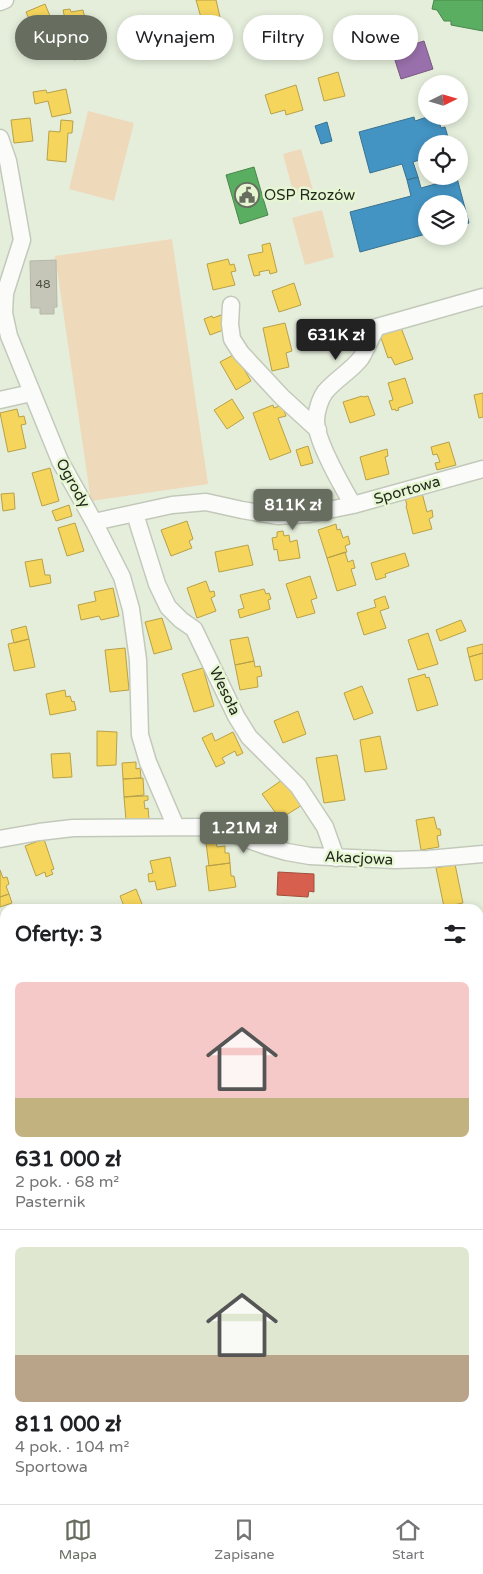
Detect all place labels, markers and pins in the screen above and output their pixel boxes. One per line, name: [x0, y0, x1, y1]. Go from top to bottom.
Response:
public building icon: OSP Rzozów: [234, 182, 260, 208]
place label: OSP Rzozów: [264, 186, 355, 204]
pin: 631K zł: [290, 318, 382, 361]
pin: 811K zł: [247, 488, 339, 531]
pin: 1.21M zł: [192, 812, 296, 854]

